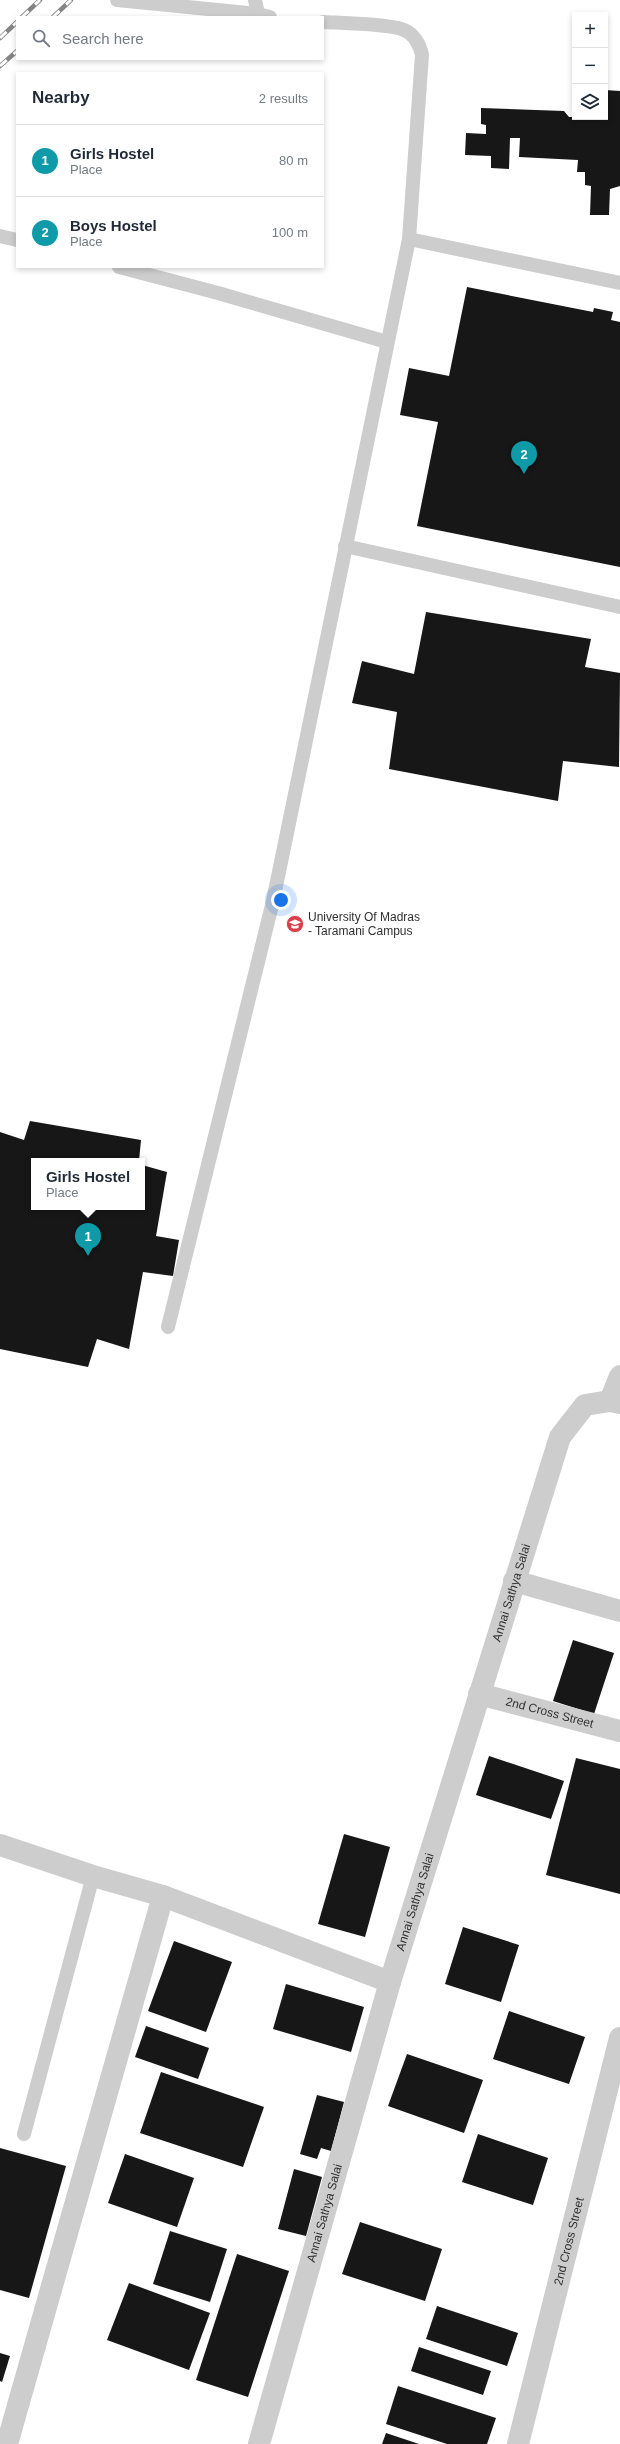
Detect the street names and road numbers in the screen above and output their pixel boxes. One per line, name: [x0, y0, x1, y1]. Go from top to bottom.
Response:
street label: Annai Sathya Salai: [490, 1542, 533, 1643]
street label: 2nd Cross Street: [504, 1694, 596, 1731]
street label: Annai Sathya Salai: [393, 1851, 437, 1953]
street label: Annai Sathya Salai: [304, 2162, 345, 2264]
street label: 2nd Cross Street: [551, 2195, 587, 2287]

